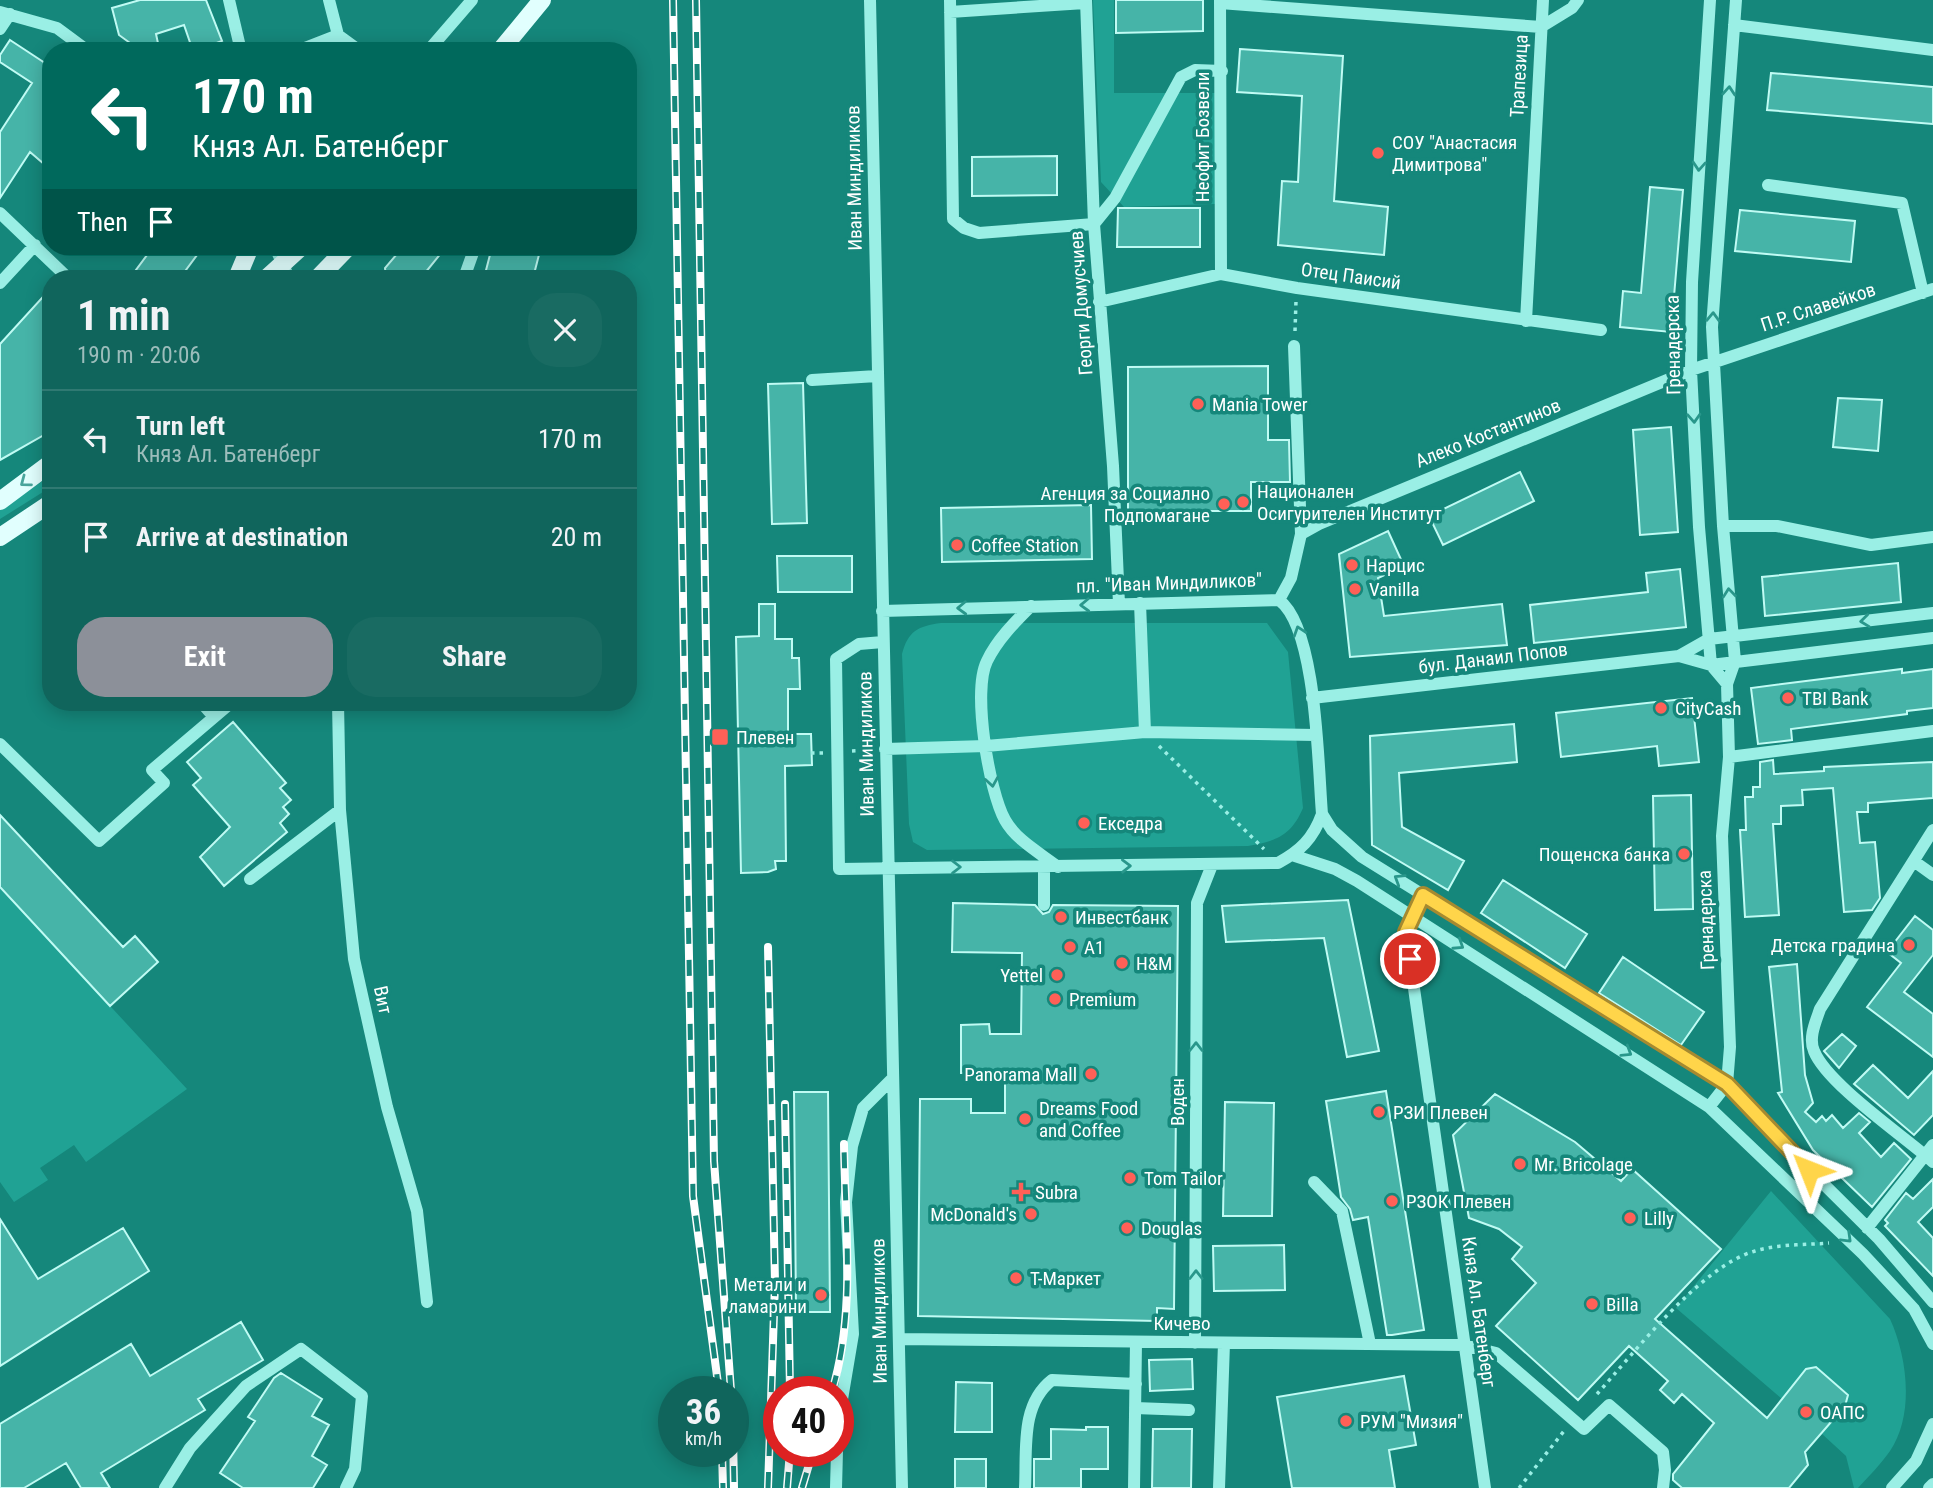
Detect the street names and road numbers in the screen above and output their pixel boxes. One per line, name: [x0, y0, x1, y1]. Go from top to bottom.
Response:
street label: Трапезица: [1505, 34, 1533, 118]
street label: Неофит Бозвели: [1191, 72, 1214, 202]
street label: Иван Миндиликов: [841, 105, 867, 251]
street label: Георги Домусчиев: [1064, 230, 1098, 376]
street label: Отец Паисий: [1300, 258, 1402, 294]
street label: П.Р. Славейков: [1758, 278, 1878, 336]
street label: Гренадерска: [1661, 295, 1685, 395]
street label: Алеко Костантинов: [1412, 393, 1564, 473]
street label: пл. "Иван Миндиликов": [1076, 568, 1262, 598]
street label: бул. Данаил Попов: [1417, 637, 1569, 679]
street label: Иван Миндиликов: [853, 671, 879, 817]
street label: Гренадерска: [1693, 870, 1719, 970]
street label: Вит: [369, 984, 397, 1016]
street label: Воден: [1166, 1078, 1189, 1126]
street label: Княз Ал. Батенберг: [1457, 1235, 1501, 1389]
street label: Иван Миндиликов: [866, 1238, 892, 1384]
street label: Кичево: [1153, 1312, 1211, 1335]

